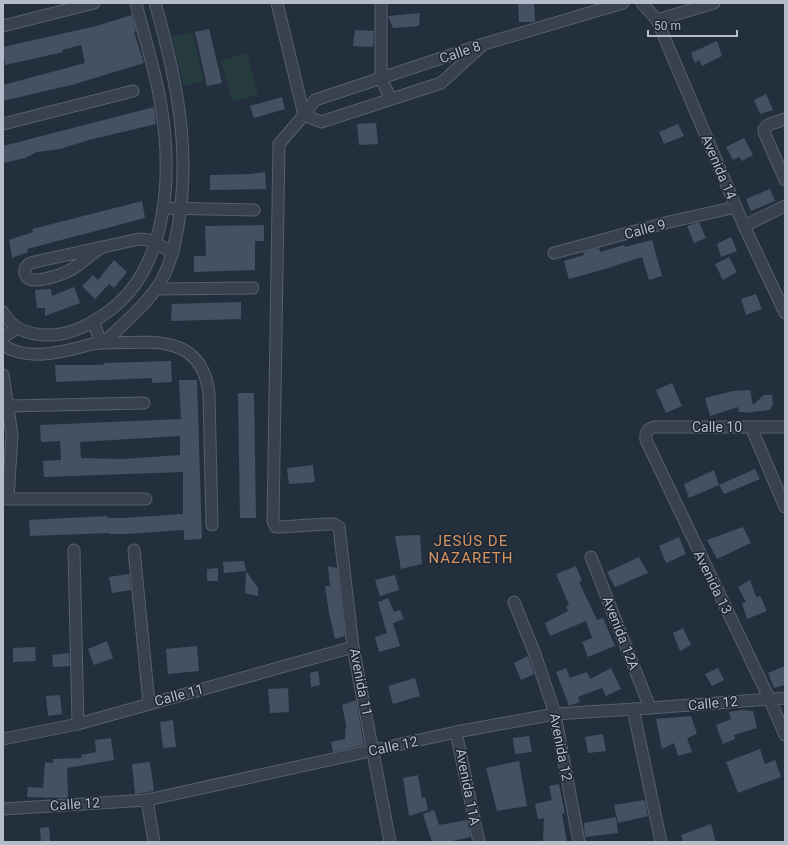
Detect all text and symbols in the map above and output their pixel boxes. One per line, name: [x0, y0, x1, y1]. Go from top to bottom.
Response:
scale bar: [648, 12, 737, 38]
text: 50 m: [654, 19, 681, 33]
street label: Calle 8: [437, 38, 483, 66]
street label: Avenida 14: [698, 132, 740, 202]
street label: Calle 9: [622, 216, 668, 242]
street label: Calle 10: [692, 419, 742, 435]
district label: JESÚS DE NAZARETH: [428, 532, 514, 567]
street label: Avenida 13: [691, 548, 735, 616]
street label: Avenida 12A: [600, 594, 642, 672]
street label: Avenida 11: [347, 647, 375, 717]
street label: Calle 11: [153, 681, 205, 709]
street label: Calle 12: [687, 693, 739, 713]
street label: Avenida 12: [547, 712, 575, 782]
street label: Calle 12: [367, 733, 419, 759]
street label: Avenida 11A: [453, 747, 483, 827]
street label: Calle 12: [49, 794, 101, 814]

